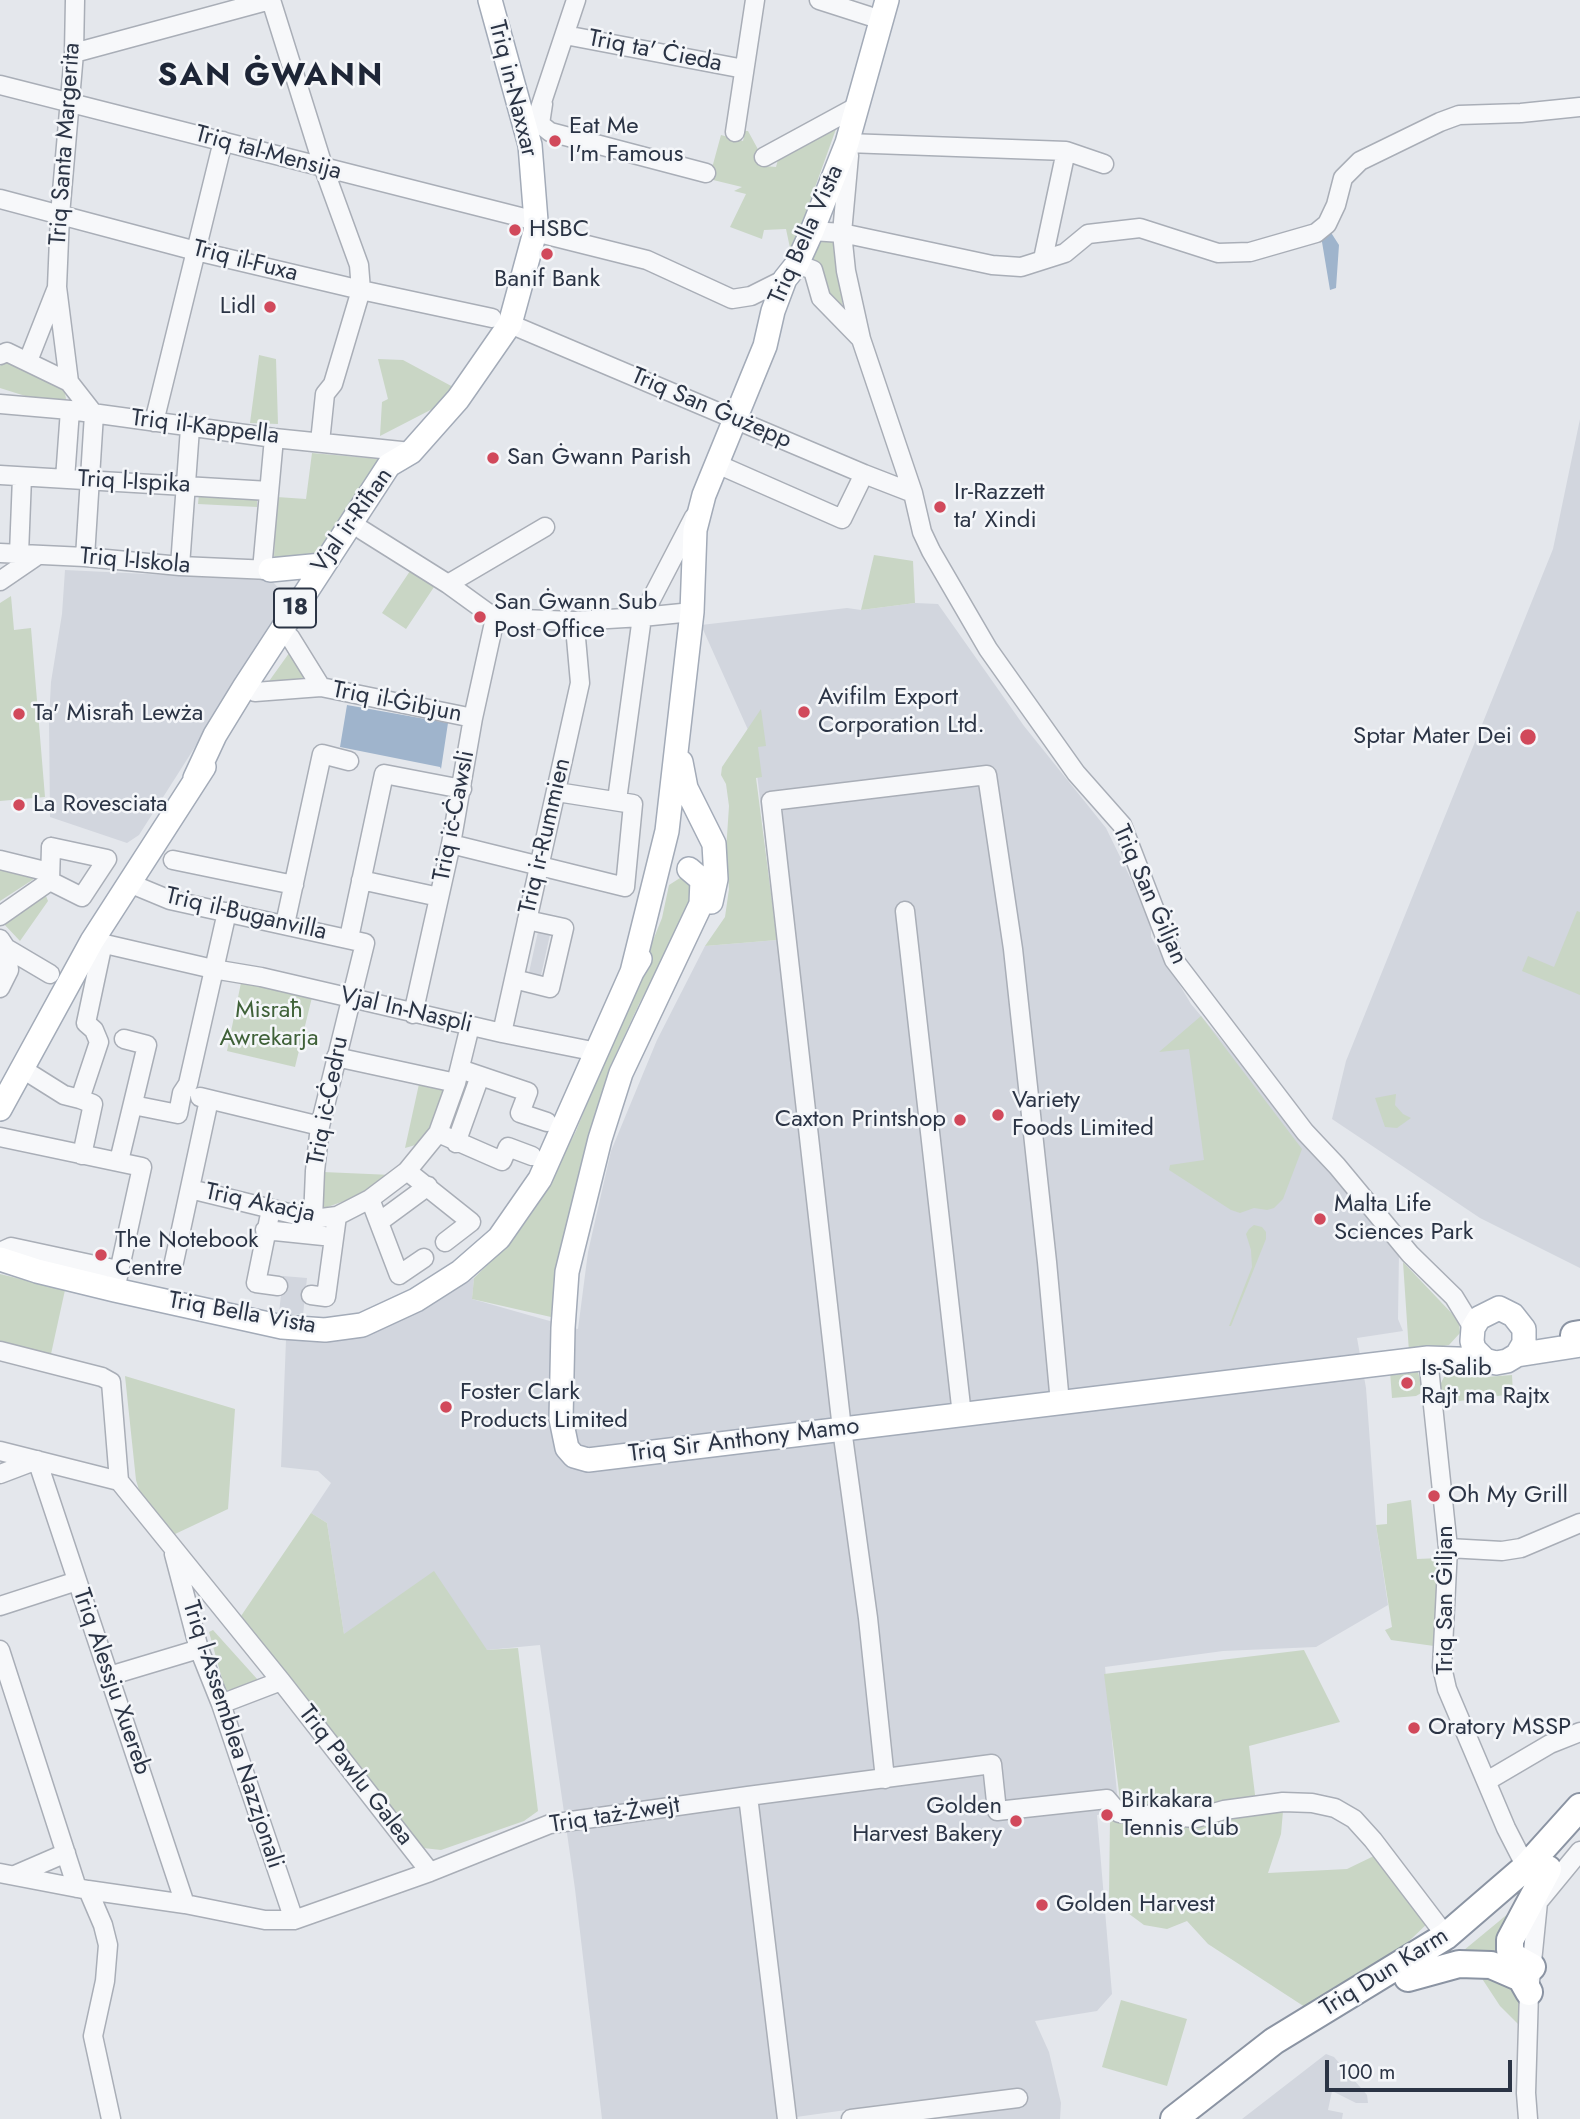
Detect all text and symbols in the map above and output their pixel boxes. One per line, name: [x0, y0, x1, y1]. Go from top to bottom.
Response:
street label: Triq in-Naxxar: [481, 18, 543, 160]
street label: Triq ta' Ċieda: [586, 25, 724, 79]
street label: Triq Santa Margerita: [45, 42, 87, 246]
district label: SAN ĠWANN: [159, 58, 383, 96]
place label: Eat Me I'm Famous: [569, 113, 683, 169]
street label: Triq tal-Mensija: [192, 121, 344, 187]
marker: Eat Me I'm Famous: [547, 133, 563, 149]
street label: Triq Bella Vista: [764, 161, 850, 309]
place label: HSBC: [529, 216, 589, 244]
marker: HSBC: [507, 222, 523, 238]
street label: Triq il-Fuxa: [190, 235, 300, 289]
marker: Banif Bank: [539, 246, 555, 262]
place label: Banif Bank: [494, 266, 600, 294]
place label: Lidl: [220, 293, 256, 321]
marker: Lidl: [262, 299, 278, 315]
street label: Triq San Ġużepp: [627, 362, 795, 456]
street label: Triq il-Kappella: [129, 405, 281, 451]
place label: San Ġwann Parish: [507, 444, 691, 472]
marker: San Ġwann Parish: [485, 450, 501, 466]
street label: Vjal ir-Riħan: [306, 463, 400, 579]
street label: Triq l-Ispika: [77, 466, 191, 500]
place label: Ir-Razzett ta' Xindi: [954, 479, 1044, 535]
marker: Ir-Razzett ta' Xindi: [932, 499, 948, 515]
street label: Triq l-Iskola: [78, 543, 192, 581]
road number: 18: [274, 588, 316, 628]
place label: San Ġwann Sub Post Office: [494, 589, 657, 645]
marker: San Ġwann Sub Post Office: [472, 609, 488, 625]
street label: Triq il-Ġibjun: [330, 676, 464, 730]
place label: Avifilm Export Corporation Ltd.: [818, 684, 985, 740]
place label: Ta' Misraħ Lewża: [33, 700, 203, 728]
marker: Avifilm Export Corporation Ltd.: [796, 704, 812, 720]
marker: Ta' Misraħ Lewża: [11, 706, 27, 722]
place label: Sptar Mater Dei: [1353, 723, 1512, 751]
marker: Sptar Mater Dei: [1518, 727, 1538, 747]
street label: Triq iċ-Ċawsli: [428, 748, 482, 884]
street label: Triq ir-Rummien: [514, 755, 578, 917]
place label: La Rovesciata: [33, 791, 168, 819]
marker: La Rovesciata: [11, 797, 27, 813]
street label: Triq San Ġiljan: [1105, 821, 1193, 969]
street label: Triq il-Buganvilla: [163, 882, 329, 948]
street label: Vjal In-Naspli: [337, 982, 475, 1040]
park label: Misraħ Awrekarja: [219, 997, 319, 1053]
street label: Triq iċ-Ċedru: [302, 1034, 356, 1168]
place label: Variety Foods Limited: [1012, 1087, 1154, 1143]
place label: Caxton Printshop: [775, 1106, 946, 1134]
marker: Variety Foods Limited: [990, 1107, 1006, 1123]
marker: Caxton Printshop: [952, 1112, 968, 1128]
street label: Triq Akaċja: [202, 1178, 318, 1230]
place label: Malta Life Sciences Park: [1334, 1191, 1473, 1247]
marker: Malta Life Sciences Park: [1312, 1211, 1328, 1227]
place label: The Notebook Centre: [115, 1227, 259, 1283]
marker: The Notebook Centre: [93, 1247, 109, 1263]
street label: Triq Bella Vista: [166, 1287, 318, 1341]
place label: Is-Salib Rajt ma Rajtx: [1421, 1355, 1549, 1411]
marker: Is-Salib Rajt ma Rajtx: [1399, 1375, 1415, 1391]
place label: Foster Clark Products Limited: [460, 1379, 628, 1435]
marker: Foster Clark Products Limited: [438, 1399, 454, 1415]
street label: Triq Sir Anthony Mamo: [627, 1413, 861, 1469]
place label: Oh My Grill: [1448, 1482, 1568, 1510]
marker: Oh My Grill: [1426, 1488, 1442, 1504]
street label: Triq San Ġiljan: [1432, 1525, 1460, 1675]
street label: Triq Alessju Xuereb: [66, 1585, 156, 1779]
street label: Triq l-Assemblea Nazzjonali: [175, 1598, 289, 1872]
street label: Triq Pawlu Galea: [291, 1700, 419, 1852]
place label: Oratory MSSP: [1428, 1714, 1571, 1742]
marker: Oratory MSSP: [1406, 1720, 1422, 1736]
place label: Birkakara Tennis Club: [1121, 1787, 1239, 1843]
street label: Triq taż-Żwejt: [548, 1792, 682, 1840]
place label: Golden Harvest Bakery: [852, 1793, 1002, 1849]
marker: Birkakara Tennis Club: [1099, 1807, 1115, 1823]
marker: Golden Harvest Bakery: [1008, 1813, 1024, 1829]
place label: Golden Harvest: [1056, 1891, 1215, 1919]
marker: Golden Harvest: [1034, 1897, 1050, 1913]
street label: Triq Dun Karm: [1316, 1922, 1454, 2024]
scale bar: [1328, 2046, 1515, 2090]
text: 100 m: [1338, 2057, 1395, 2087]

